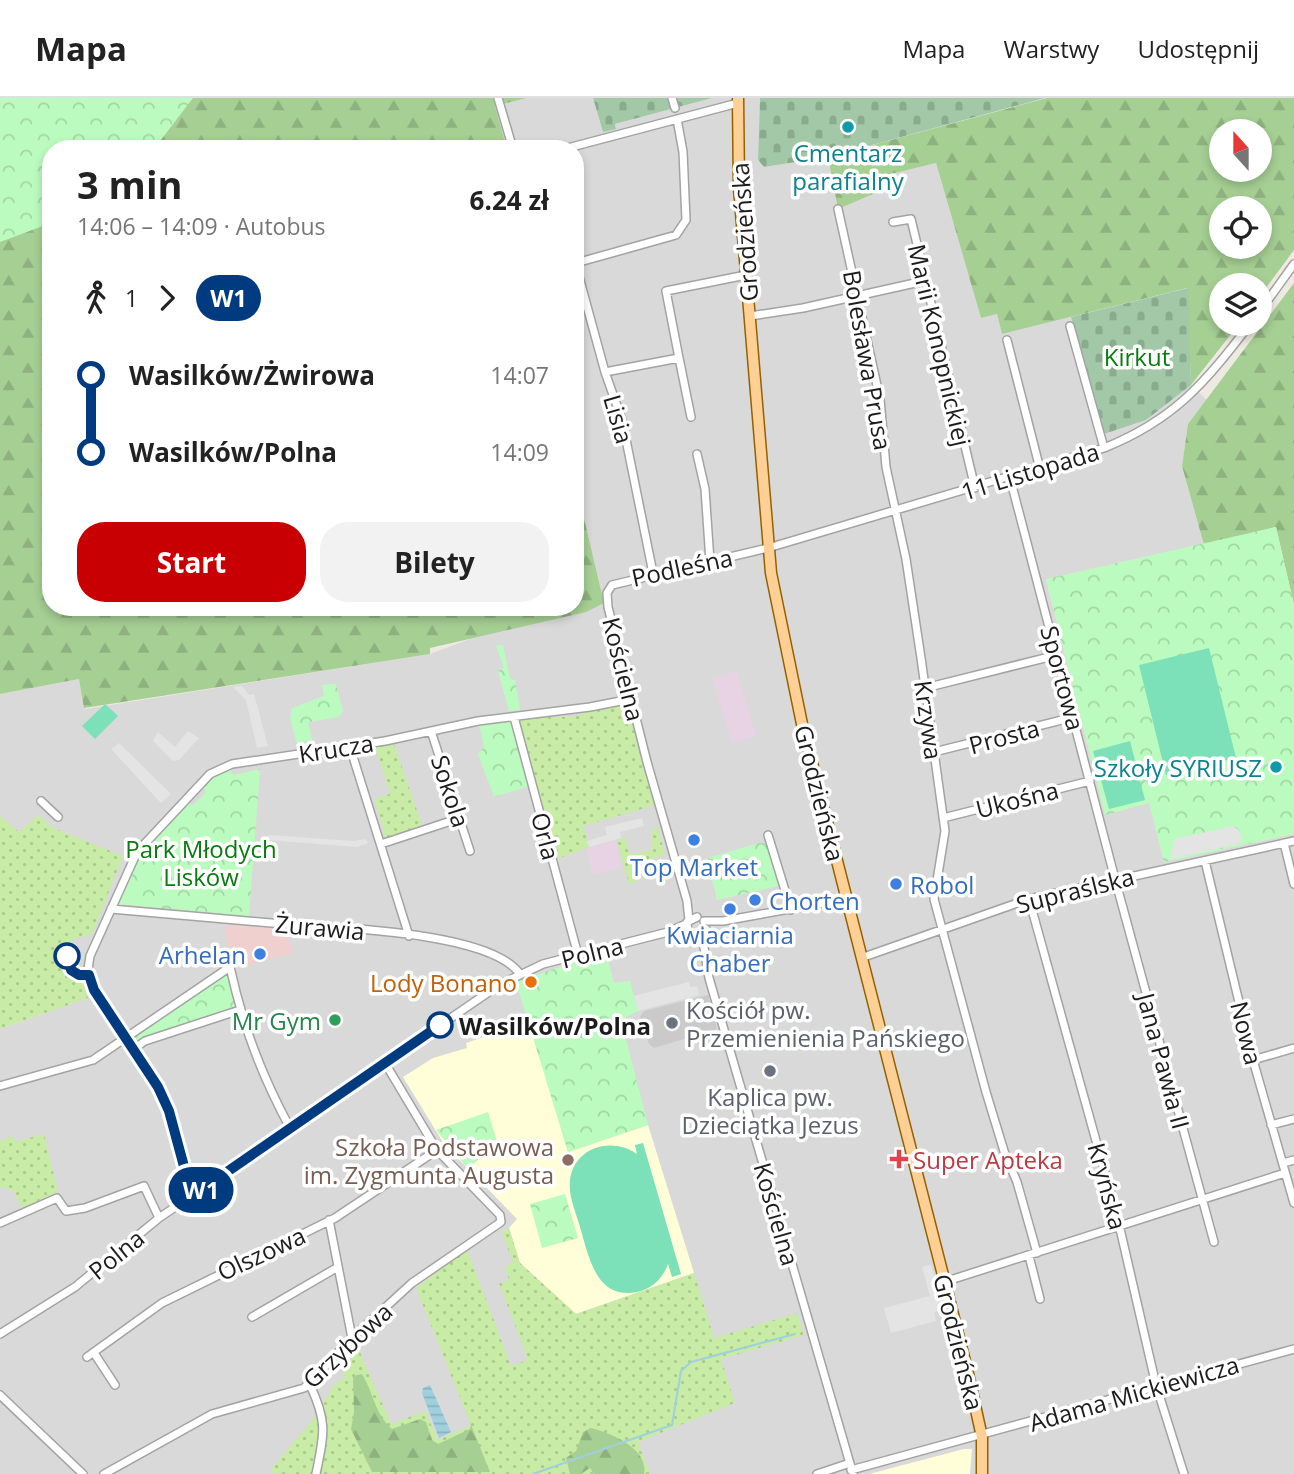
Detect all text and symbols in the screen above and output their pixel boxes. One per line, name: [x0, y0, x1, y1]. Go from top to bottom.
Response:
text: Mapa: [35, 26, 127, 71]
text: Mapa: [903, 32, 965, 65]
text: Warstwy: [1003, 32, 1099, 65]
text: Udostępnij: [1137, 32, 1259, 65]
marker: Cmentarz parafialny: [840, 119, 856, 135]
north arrow: [1209, 119, 1272, 182]
map controls: [1209, 119, 1272, 336]
place label: Cmentarz parafialny: [792, 136, 905, 197]
text: 3 min: [77, 158, 182, 210]
street label: Grodzieńska: [723, 161, 765, 303]
text: 6.24 zł: [470, 182, 549, 218]
button: locate: [1209, 196, 1272, 259]
text: 14:06 – 14:09 · Autobus: [77, 210, 326, 242]
street label: Marii Konopnickiej: [901, 241, 979, 449]
street label: Bolesława Prusa: [836, 267, 900, 453]
button: layers: [1209, 273, 1272, 336]
icon: walk: [77, 279, 115, 317]
icon: forward: [148, 279, 186, 317]
text: W1: [210, 281, 247, 314]
text: 1: [125, 282, 138, 314]
park label: Kirkut: [1104, 340, 1170, 373]
text: Wasilków/Żwirowa: [129, 357, 375, 393]
text: 14:07: [490, 359, 549, 391]
street label: Lisia: [596, 391, 642, 447]
text: Wasilków/Polna: [129, 434, 337, 470]
street label: 11 Listopada: [957, 434, 1103, 508]
text: 14:09: [490, 436, 549, 468]
button: Start: [77, 522, 306, 602]
button: Bilety: [320, 522, 549, 602]
street label: Podleśna: [628, 540, 736, 594]
street label: Kościelna: [595, 614, 653, 724]
street label: Sportowa: [1033, 622, 1093, 734]
street label: Krzywa: [907, 678, 951, 762]
street label: Prosta: [965, 711, 1043, 761]
street label: Grodzieńska: [787, 721, 853, 865]
street label: Krucza: [296, 726, 376, 770]
street label: Sokola: [424, 751, 478, 831]
place label: Szkoły SYRIUSZ: [1094, 751, 1262, 784]
marker: Szkoły SYRIUSZ: [1268, 759, 1284, 775]
street label: Ukośna: [972, 773, 1062, 825]
street label: Orla: [524, 809, 568, 863]
park label: Park Młodych Lisków: [125, 832, 277, 893]
marker: Top Market: [686, 832, 702, 848]
place label: Top Market: [630, 850, 758, 883]
street label: Supraślska: [1013, 859, 1137, 921]
place label: Robol: [910, 868, 974, 901]
marker: Robol: [888, 876, 904, 892]
place label: Chorten: [769, 884, 860, 917]
marker: Chorten: [747, 892, 763, 908]
marker: Kwiaciarnia Chaber: [722, 901, 738, 917]
street label: Żurawia: [274, 907, 366, 947]
place label: Kwiaciarnia Chaber: [666, 918, 794, 979]
street label: Polna: [557, 928, 627, 976]
place label: Arhelan: [159, 938, 246, 971]
unlabelled marker: [54, 943, 80, 969]
marker: Arhelan: [252, 946, 268, 962]
place label: Lody Bonano: [370, 966, 517, 999]
marker: Lody Bonano: [523, 974, 539, 990]
street label: Jana Pawła II: [1129, 987, 1198, 1133]
place label: Kościół pw. Przemienienia Pańskiego: [686, 993, 965, 1054]
street label: Nowa: [1223, 998, 1271, 1068]
place label: Mr Gym: [232, 1004, 321, 1037]
place label: Wasilków/Polna: [459, 1009, 651, 1042]
marker: Mr Gym: [327, 1012, 343, 1028]
marker: Wasilków/Polna: [427, 1012, 453, 1038]
marker: Kościół pw. Przemienienia Pańskiego: [664, 1015, 680, 1031]
marker: Kaplica pw. Dzieciątka Jezus: [762, 1063, 778, 1079]
place label: Kaplica pw. Dzieciątka Jezus: [681, 1080, 859, 1141]
place label: Szkoła Podstawowa im. Zygmunta Augusta: [304, 1130, 554, 1191]
street label: Kryńska: [1081, 1139, 1135, 1233]
place label: Super Apteka: [913, 1143, 1063, 1176]
marker: Super Apteka: [891, 1151, 907, 1167]
marker: Szkoła Podstawowa im. Zygmunta Augusta: [560, 1152, 576, 1168]
street label: Kościelna: [747, 1159, 807, 1269]
line badge: W1: [170, 1167, 232, 1213]
text: W1: [183, 1173, 219, 1206]
street label: Olszowa: [212, 1218, 310, 1288]
street label: Polna: [81, 1221, 151, 1287]
street label: Grodzieńska: [926, 1270, 992, 1414]
street label: Grzybowa: [295, 1295, 399, 1395]
street label: Adama Mickiewicza: [1025, 1347, 1243, 1439]

